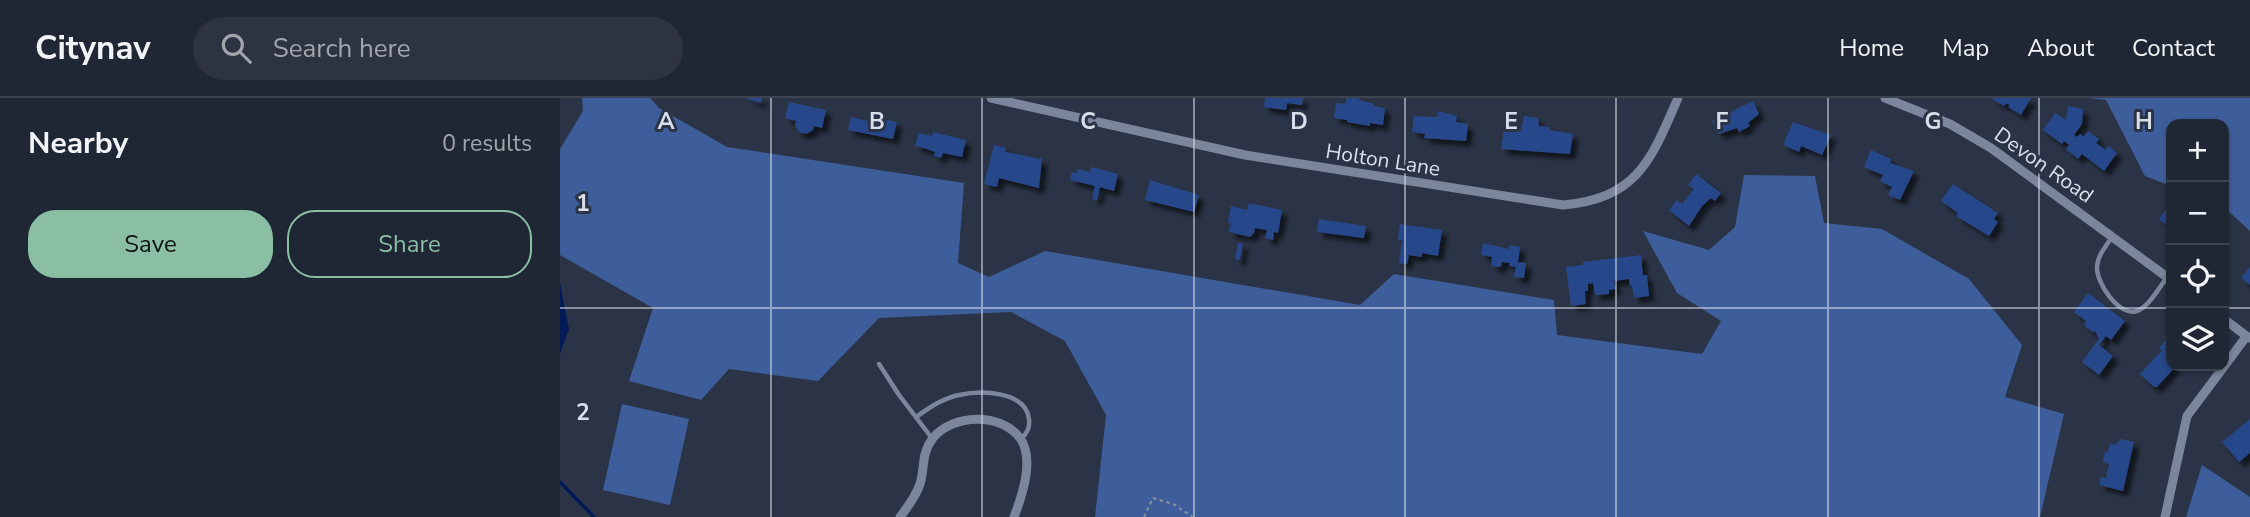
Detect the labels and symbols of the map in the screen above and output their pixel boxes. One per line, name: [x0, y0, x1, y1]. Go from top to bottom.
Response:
text: A: [657, 106, 675, 137]
text: B: [869, 106, 885, 137]
text: C: [1080, 106, 1096, 137]
text: D: [1290, 106, 1308, 137]
text: E: [1504, 106, 1518, 137]
text: F: [1716, 106, 1729, 137]
text: G: [1925, 106, 1941, 137]
text: H: [2135, 106, 2153, 137]
street label: Devon Road: [1989, 121, 2099, 209]
street label: Holton Lane: [1324, 137, 1442, 183]
text: 1: [576, 188, 590, 219]
text: 2: [576, 397, 590, 428]

